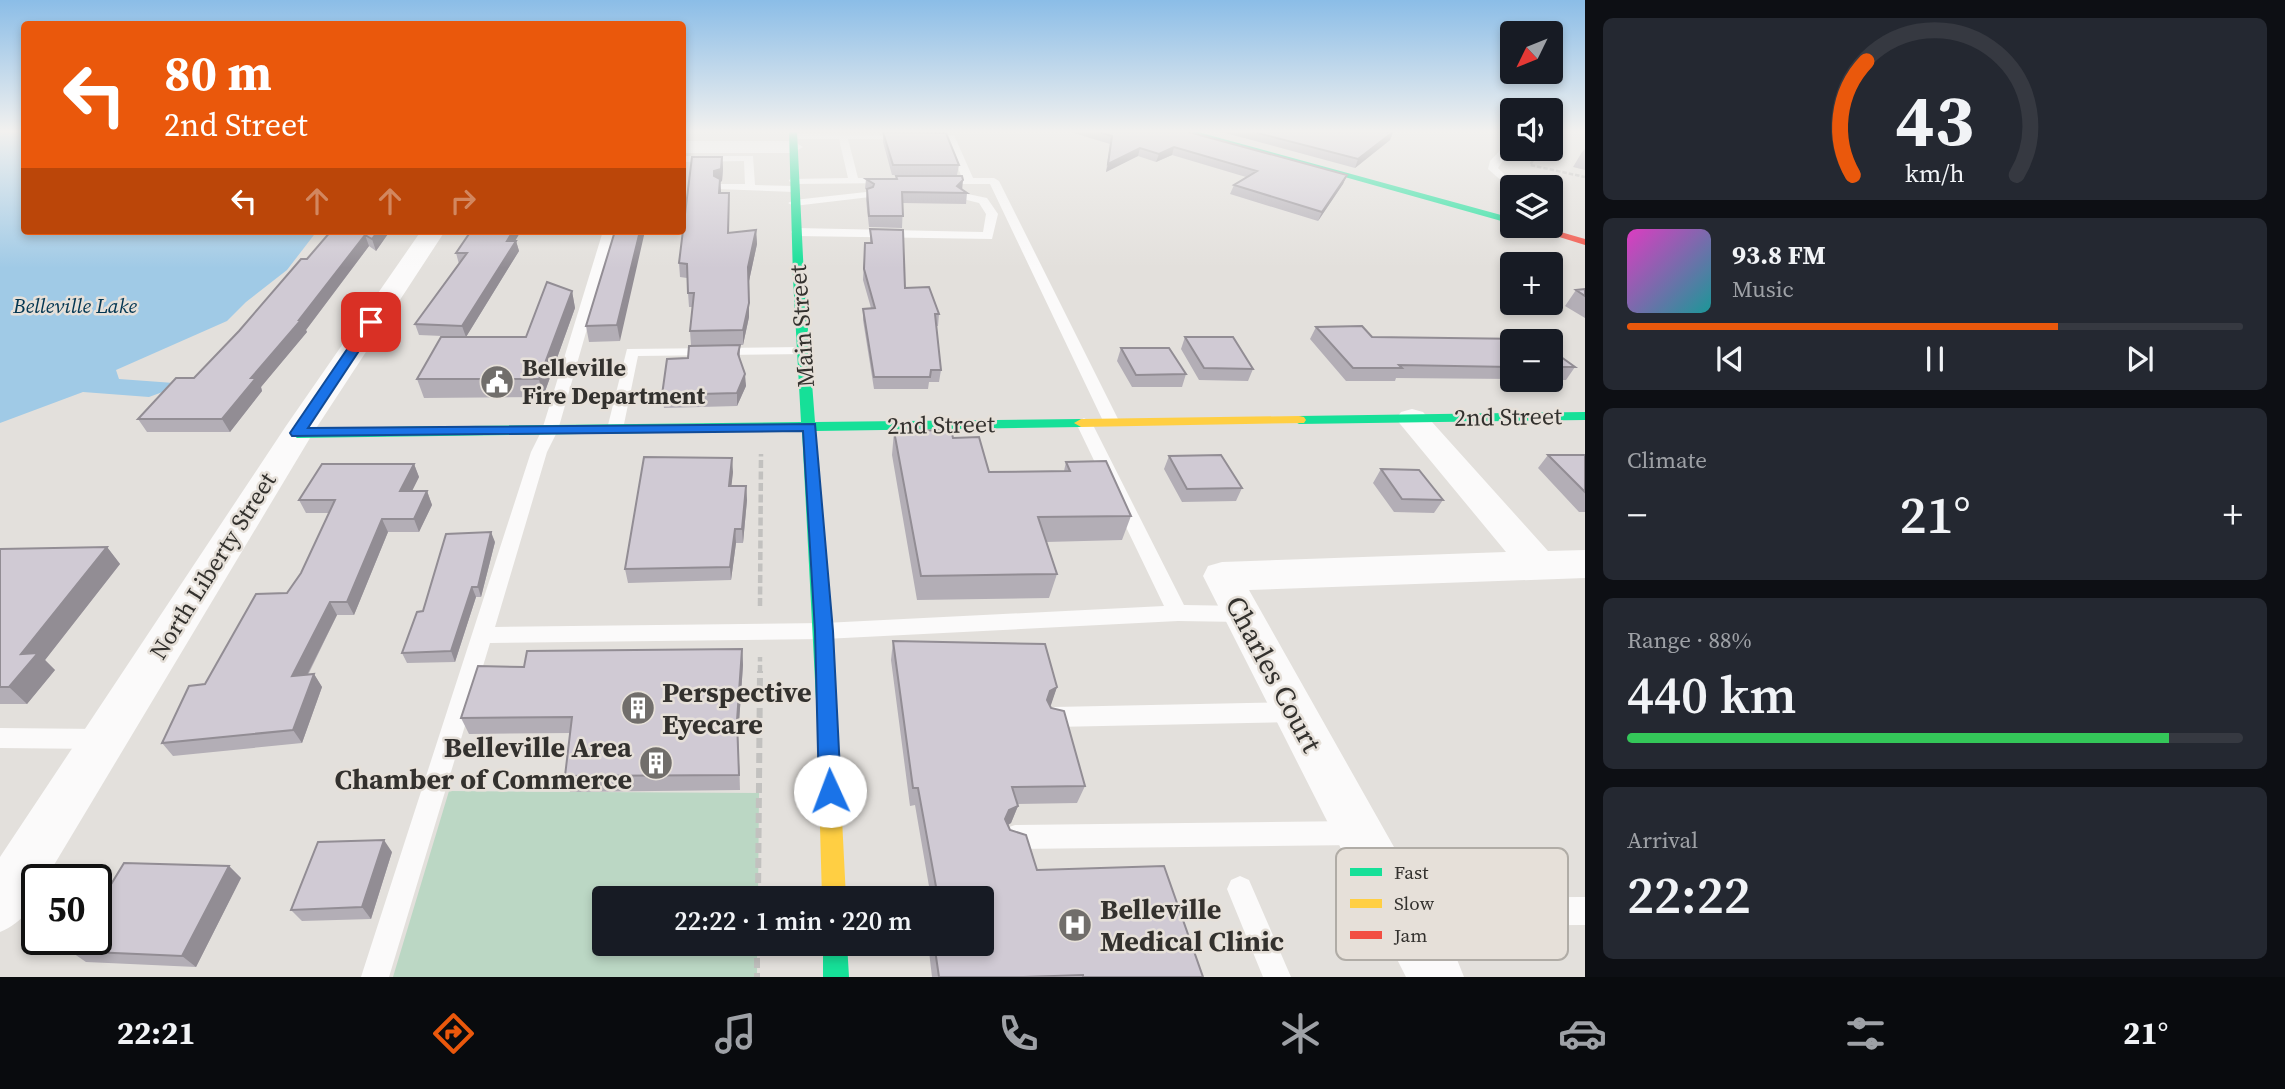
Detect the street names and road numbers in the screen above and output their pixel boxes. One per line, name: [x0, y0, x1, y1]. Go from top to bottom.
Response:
street label: Main Street: [781, 263, 822, 388]
street label: 2nd Street: [1454, 399, 1562, 434]
street label: 2nd Street: [887, 407, 995, 442]
street label: North Liberty Street: [142, 466, 284, 666]
street label: Charles Court: [1217, 589, 1332, 760]

